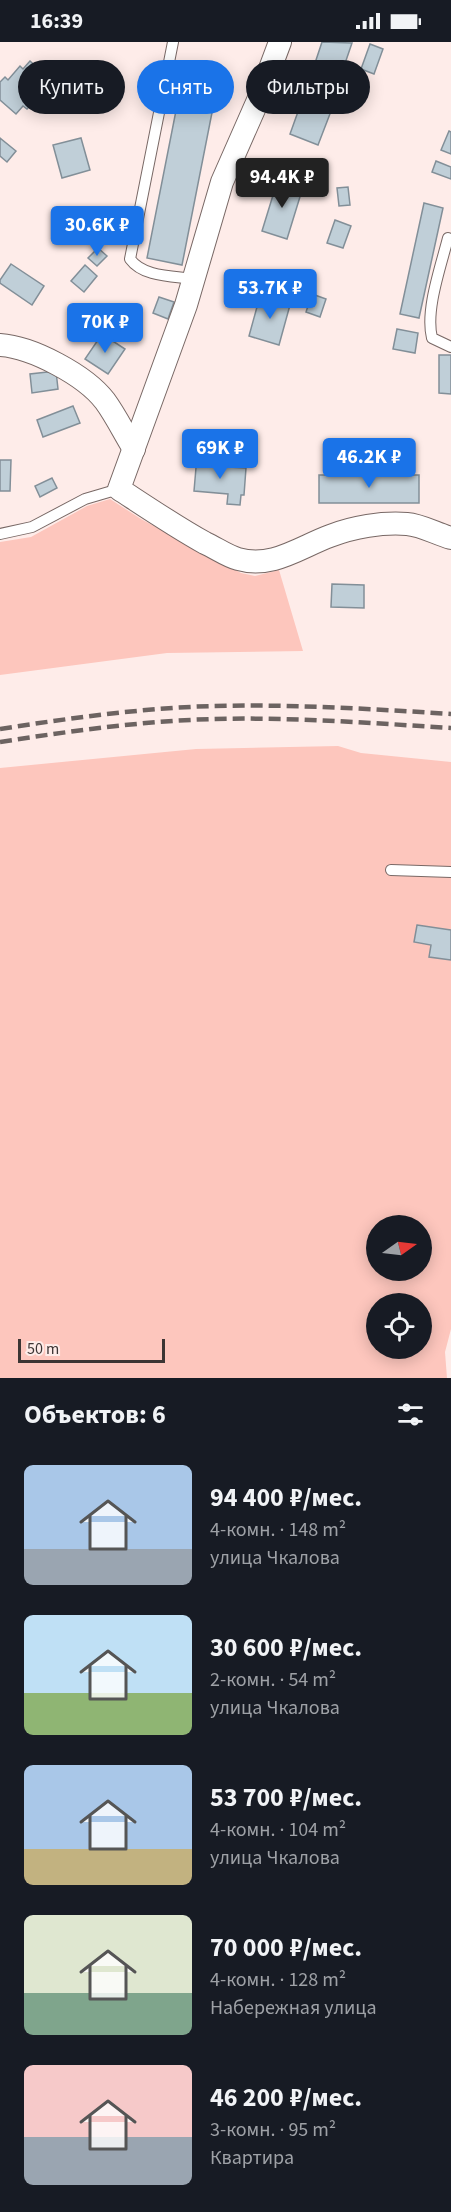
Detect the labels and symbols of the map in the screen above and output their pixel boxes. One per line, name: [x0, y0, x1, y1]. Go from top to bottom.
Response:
pin: 94.4K ₽: [227, 158, 337, 209]
pin: 30.6K ₽: [42, 206, 152, 257]
pin: 53.7K ₽: [215, 269, 325, 320]
pin: 70K ₽: [63, 303, 147, 354]
pin: 69K ₽: [178, 429, 262, 480]
pin: 46.2K ₽: [314, 438, 424, 489]
north arrow: [366, 1215, 432, 1281]
scale bar: [18, 1336, 165, 1364]

